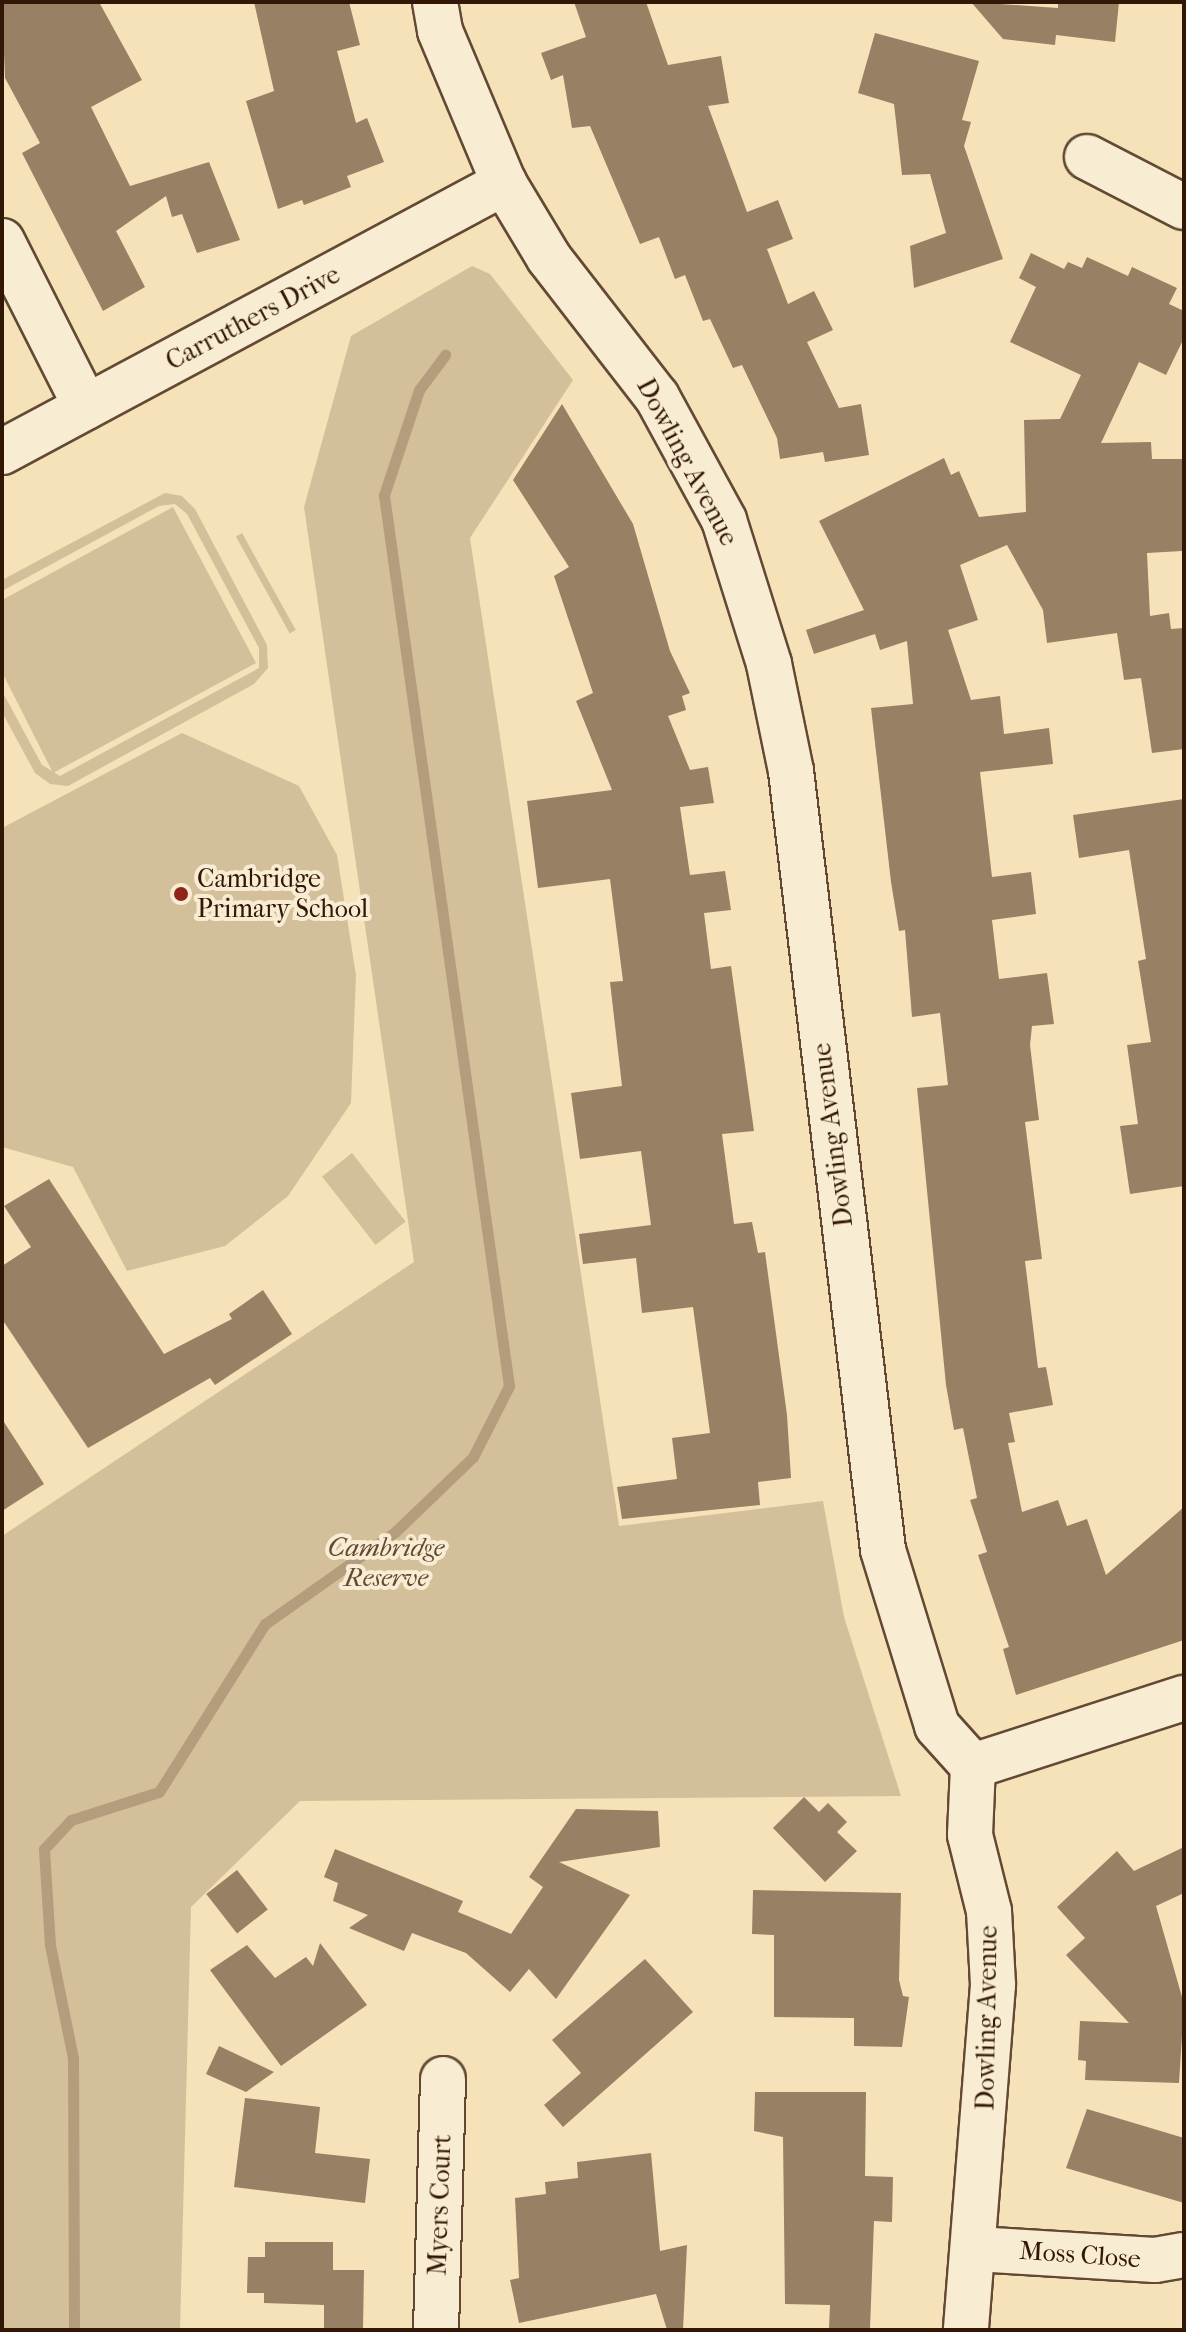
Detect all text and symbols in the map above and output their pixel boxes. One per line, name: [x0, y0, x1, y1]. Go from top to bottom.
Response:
street label: Carruthers Drive: [161, 259, 345, 377]
street label: Dowling Avenue: [630, 373, 744, 551]
place label: Cambridge Primary School: [197, 863, 368, 924]
marker: Cambridge Primary School: [172, 885, 190, 903]
street label: Dowling Avenue: [806, 1041, 860, 1229]
park label: Cambridge Reserve: [328, 1532, 444, 1594]
street label: Dowling Avenue: [970, 1925, 1004, 2111]
street label: Myers Court: [422, 2134, 458, 2276]
street label: Moss Close: [1018, 2235, 1142, 2275]

